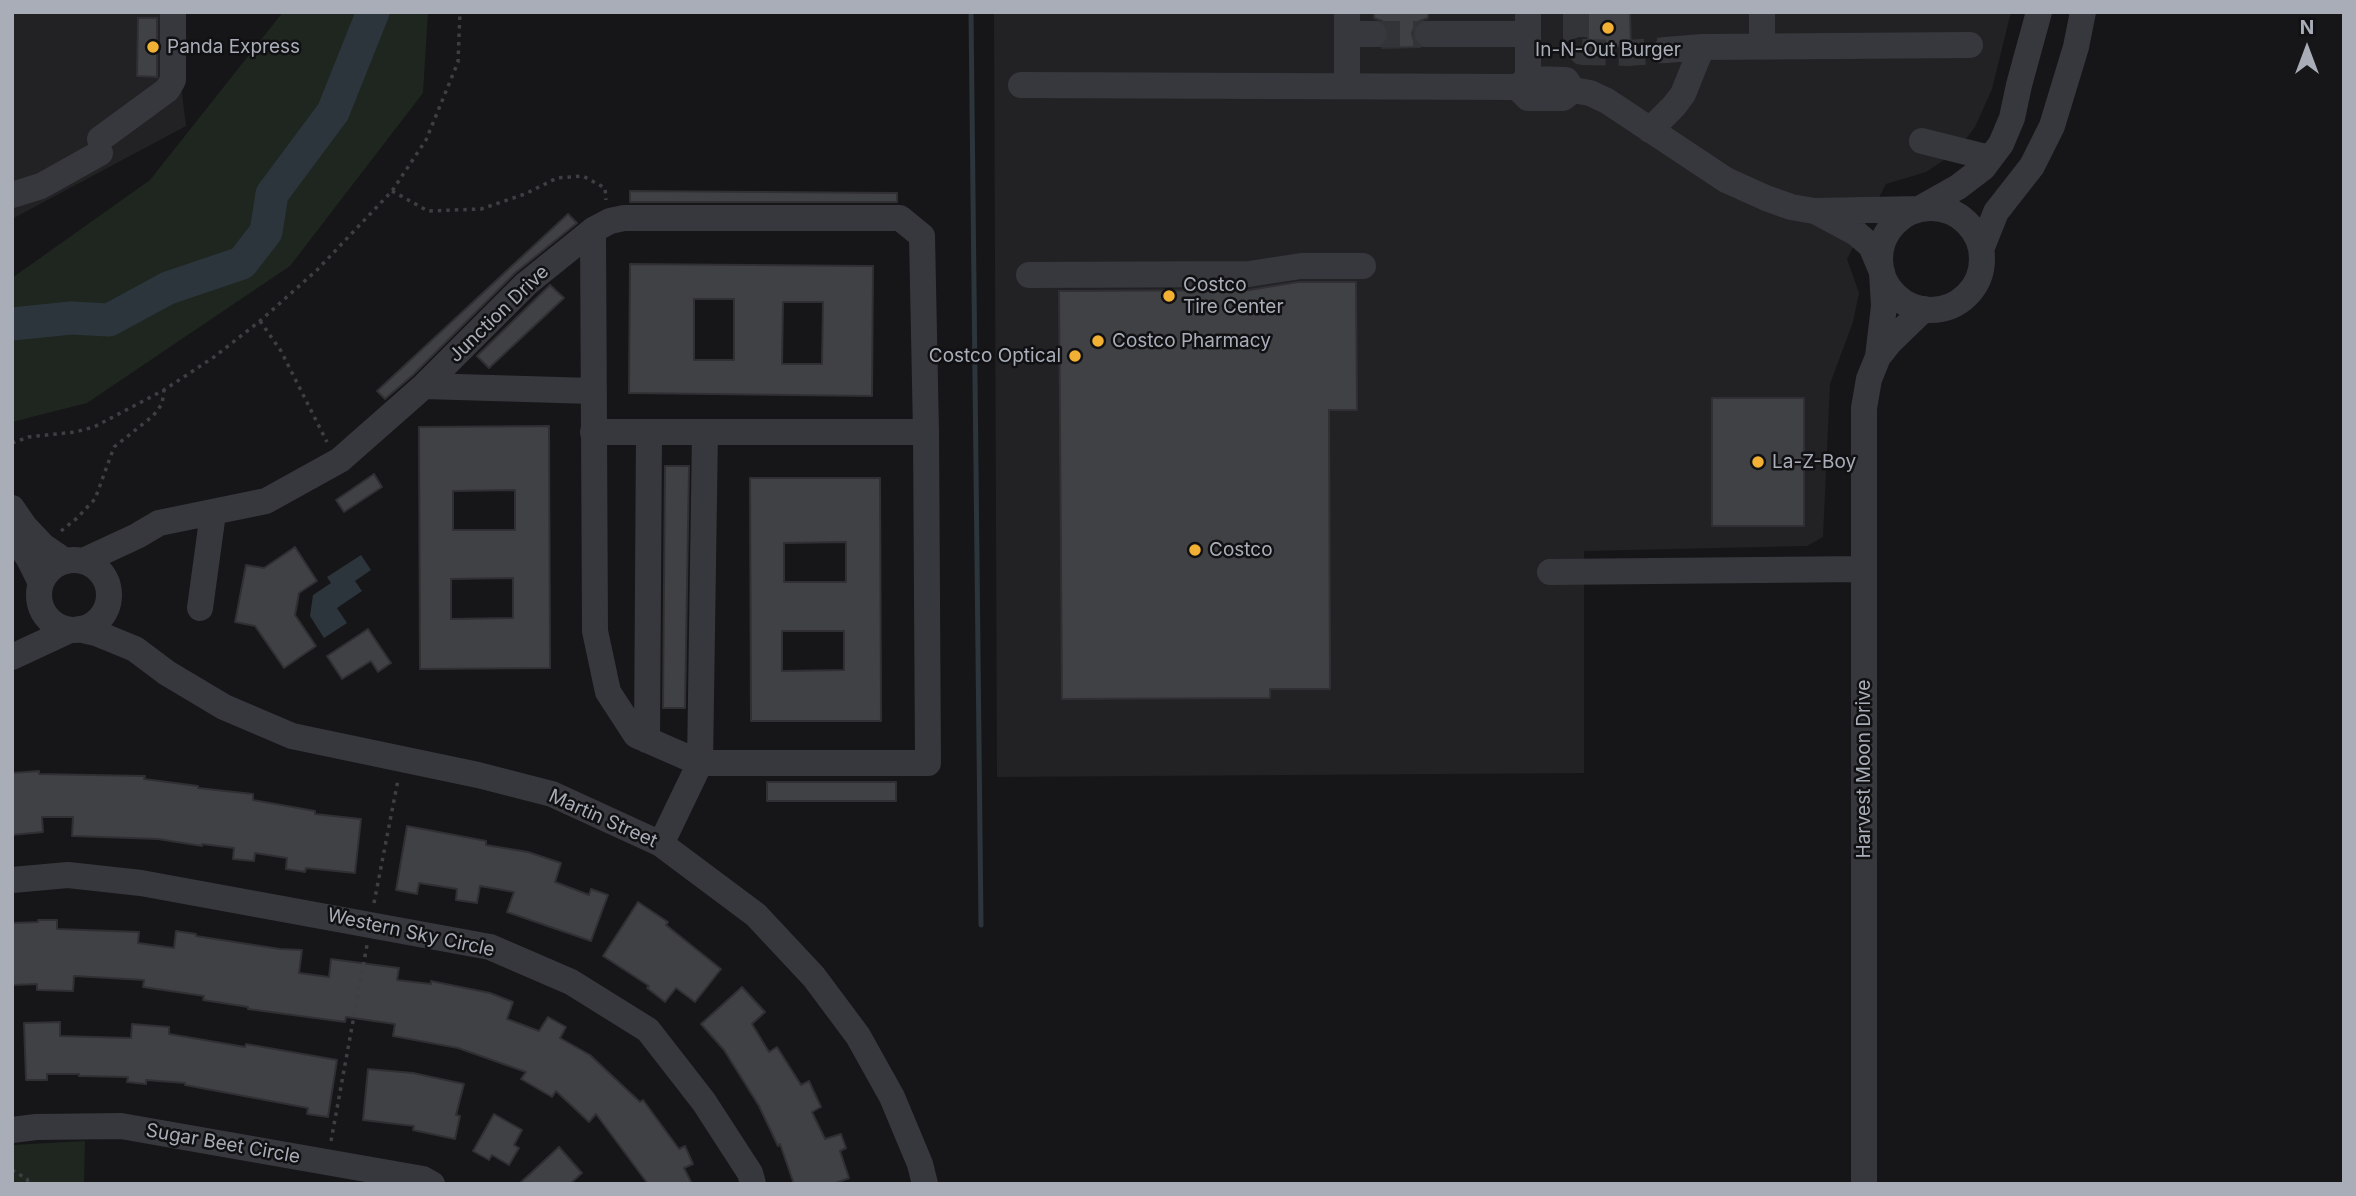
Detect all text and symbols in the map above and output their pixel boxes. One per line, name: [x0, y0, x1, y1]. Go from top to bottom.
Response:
north arrow: [2272, 14, 2342, 84]
text: N: [2300, 16, 2314, 39]
marker: In-N-Out Burger: [1600, 20, 1616, 36]
place label: Panda Express: [167, 36, 300, 58]
marker: Panda Express: [145, 39, 161, 55]
place label: In-N-Out Burger: [1535, 39, 1681, 61]
street label: Junction Drive: [444, 261, 554, 367]
place label: Costco Tire Center: [1183, 274, 1284, 318]
marker: Costco Tire Center: [1161, 288, 1177, 304]
place label: Costco Pharmacy: [1112, 330, 1271, 352]
marker: Costco Pharmacy: [1090, 333, 1106, 349]
place label: Costco Optical: [929, 345, 1061, 367]
marker: Costco Optical: [1067, 348, 1083, 364]
place label: La-Z-Boy: [1772, 451, 1856, 473]
marker: La-Z-Boy: [1750, 454, 1766, 470]
place label: Costco: [1209, 539, 1273, 561]
marker: Costco: [1187, 542, 1203, 558]
street label: Harvest Moon Drive: [1853, 680, 1875, 858]
street label: Martin Street: [545, 785, 661, 853]
street label: Western Sky Circle: [325, 904, 497, 962]
street label: Sugar Beet Circle: [144, 1119, 302, 1169]

